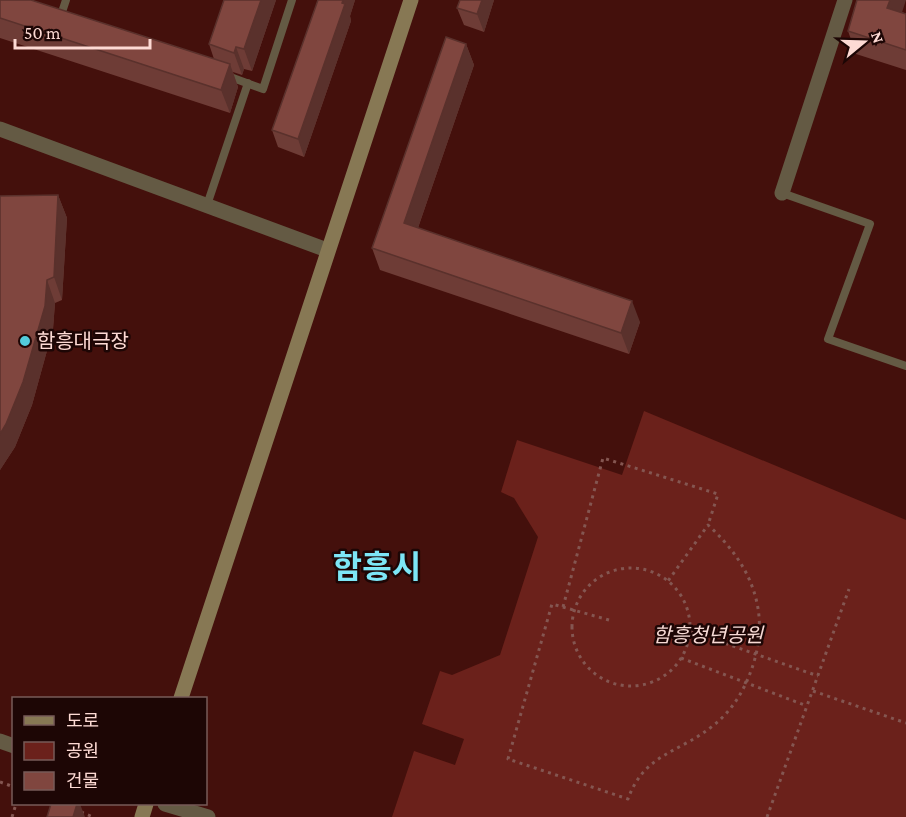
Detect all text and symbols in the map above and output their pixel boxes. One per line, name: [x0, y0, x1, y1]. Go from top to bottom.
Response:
scale bar: [15, 12, 150, 50]
north arrow: [834, 12, 894, 72]
text: 50 m: [24, 23, 61, 43]
text: N: [868, 29, 888, 45]
place label: 함흥대극장: [37, 330, 129, 352]
marker: 함흥대극장: [18, 334, 32, 348]
district label: 함흥시: [333, 549, 421, 585]
park label: 함흥청년공원: [653, 624, 765, 646]
legend: [12, 697, 207, 805]
text: 도로: [66, 711, 99, 731]
text: 공원: [66, 741, 99, 761]
text: 건물: [66, 771, 99, 791]

